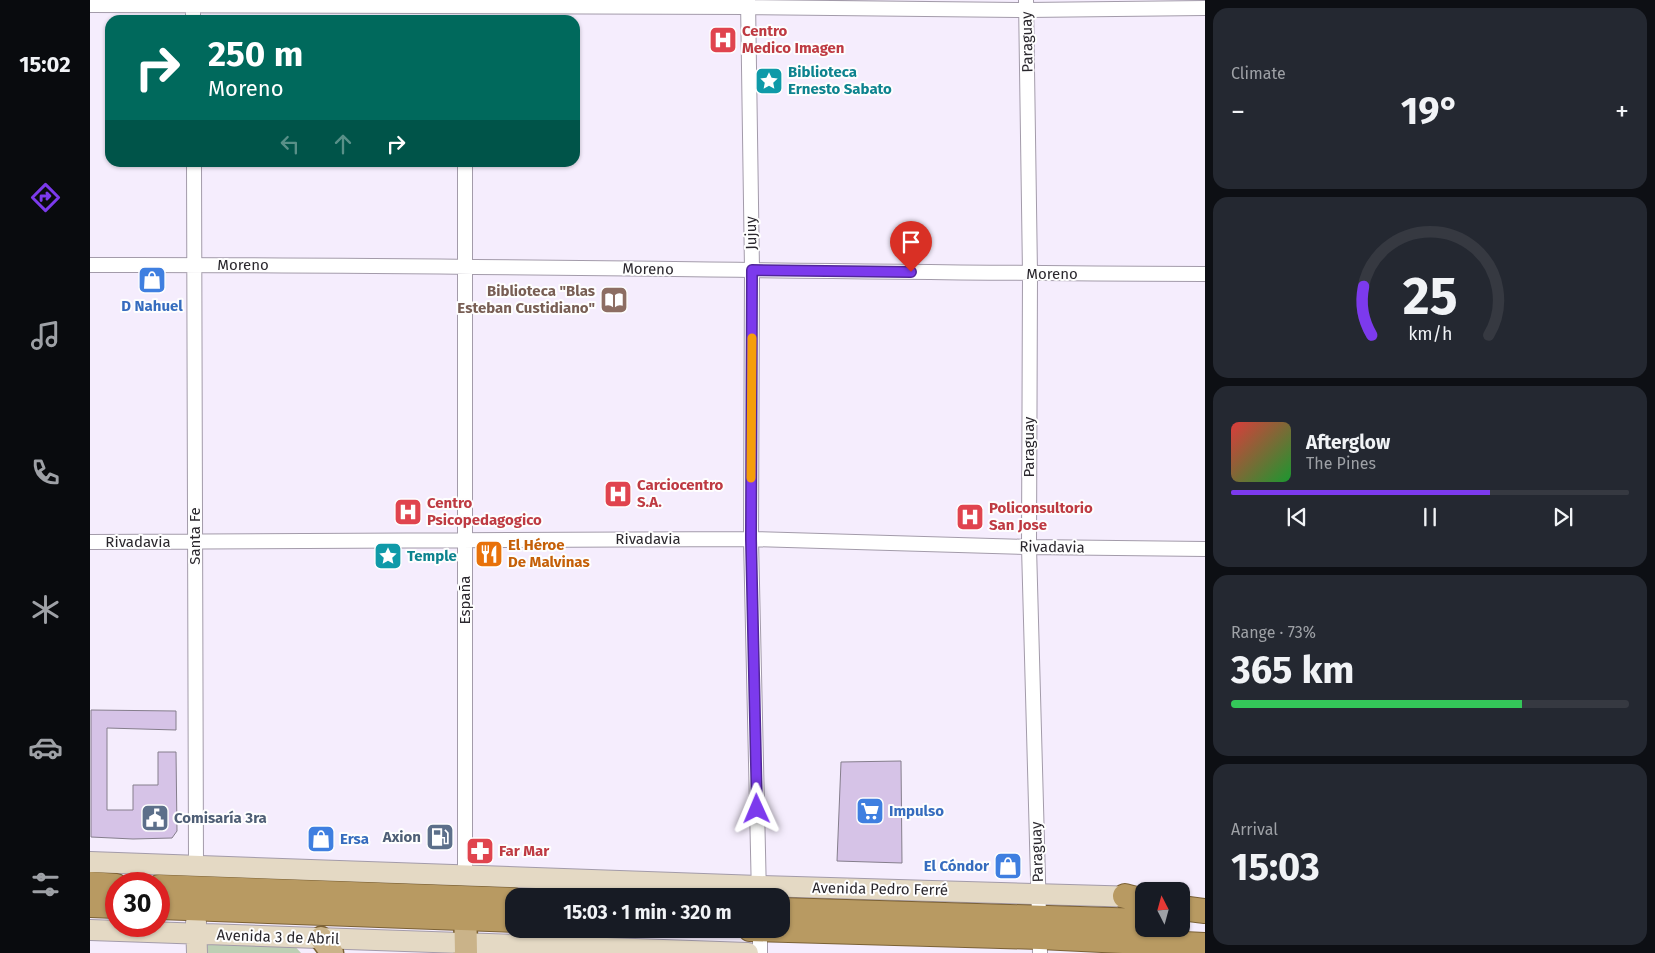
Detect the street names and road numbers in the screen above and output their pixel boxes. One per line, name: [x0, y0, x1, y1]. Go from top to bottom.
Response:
street label: Paraguay: [1017, 11, 1037, 73]
street label: Jujuy: [742, 215, 760, 250]
street label: Moreno: [217, 256, 269, 274]
street label: Moreno: [622, 260, 674, 278]
street label: Moreno: [1026, 265, 1078, 283]
street label: Paraguay: [1020, 416, 1038, 478]
street label: Santa Fe: [186, 507, 204, 565]
street label: Rivadavia: [615, 530, 681, 548]
street label: Rivadavia: [105, 533, 171, 551]
street label: Rivadavia: [1019, 537, 1085, 557]
street label: España: [456, 576, 474, 624]
street label: Paraguay: [1027, 821, 1047, 883]
street label: Avenida Pedro Ferré: [812, 879, 948, 899]
street label: Avenida 3 de Abril: [216, 926, 340, 948]

